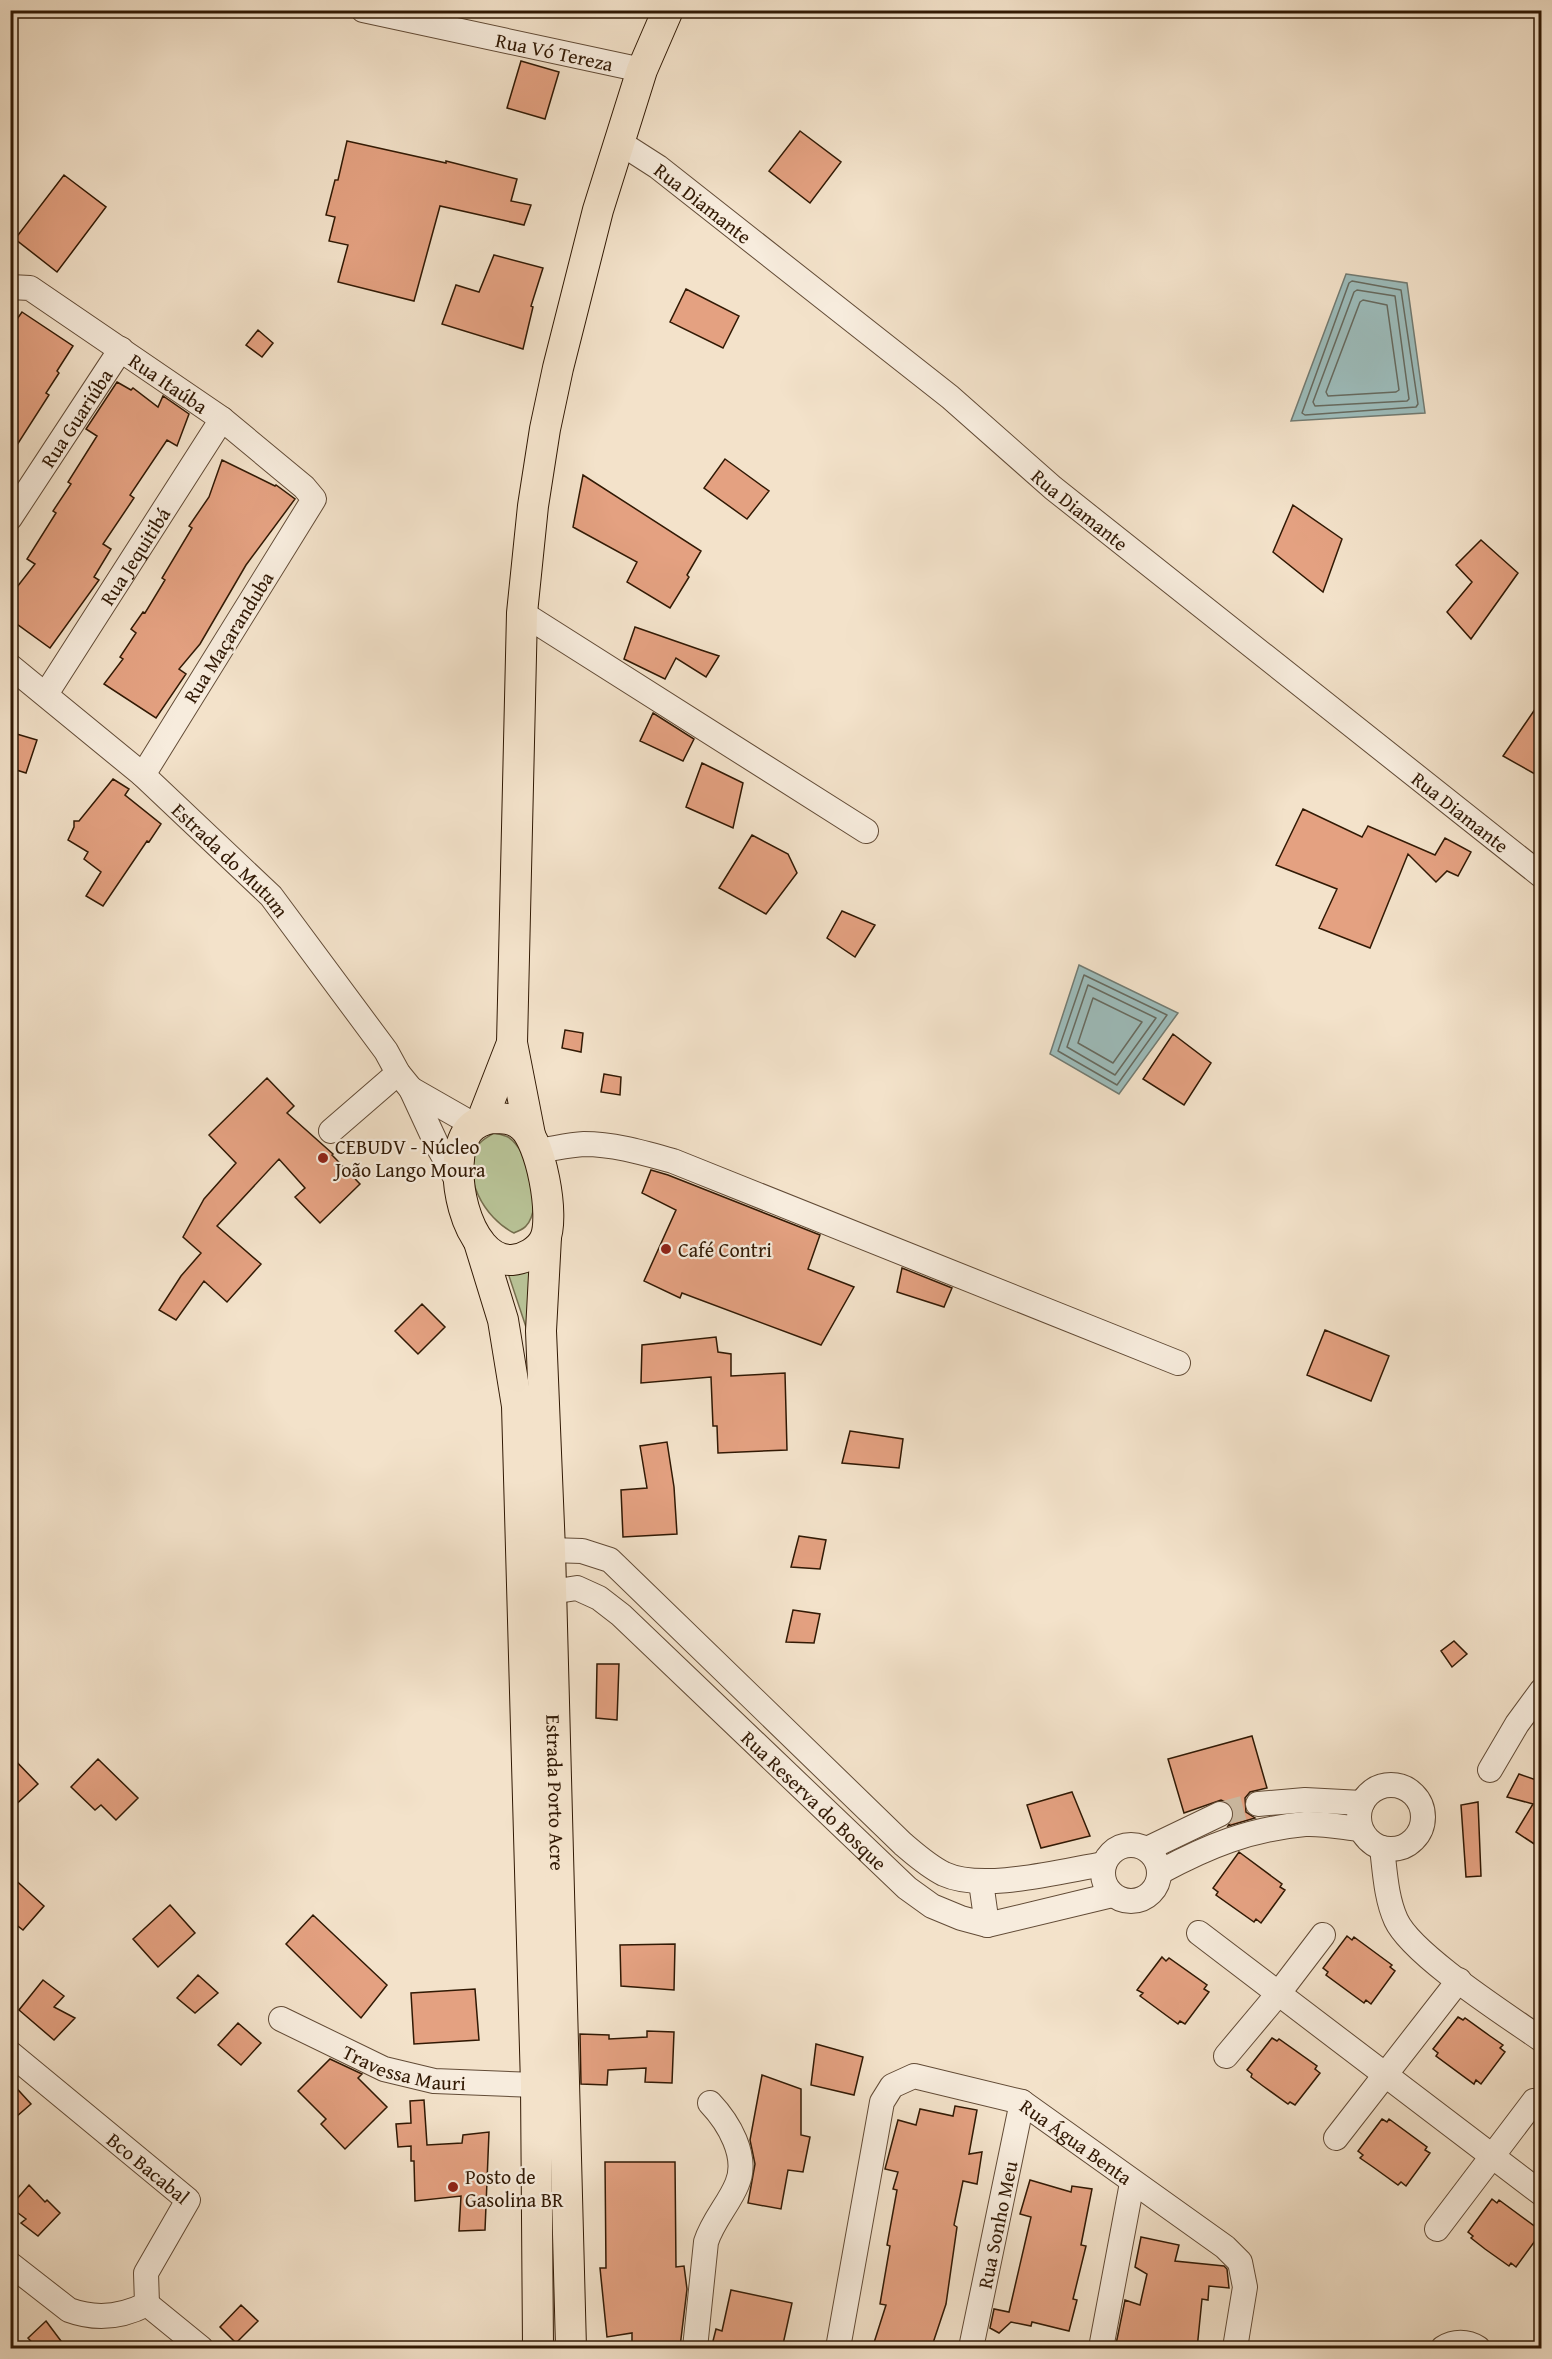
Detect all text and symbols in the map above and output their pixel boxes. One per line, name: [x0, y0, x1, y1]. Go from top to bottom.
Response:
street label: Rua Vó Tereza: [493, 24, 617, 78]
street label: Rua Diamante: [648, 155, 758, 250]
street label: Rua Itaúba: [124, 345, 214, 420]
street label: Rua Guariúba: [33, 362, 119, 473]
street label: Rua Diamante: [1025, 461, 1135, 557]
street label: Rua Jequitibá: [92, 501, 177, 611]
street label: Rua Maçaranduba: [176, 565, 280, 708]
street label: Rua Diamante: [1406, 764, 1516, 859]
street label: Estrada do Mutum: [166, 795, 297, 924]
place label: CEBUDV - Núcleo João Lango Moura: [332, 1132, 486, 1184]
marker: CEBUDV - Núcleo João Lango Moura: [316, 1151, 330, 1165]
place label: Café Contri: [678, 1235, 772, 1264]
marker: Café Contri: [659, 1242, 673, 1256]
street label: Estrada Porto Acre: [540, 1714, 573, 1871]
street label: Rua Reserva do Bosque: [735, 1723, 894, 1877]
street label: Travessa Mauri: [338, 2037, 467, 2097]
street label: Rua Água Benta: [1015, 2091, 1139, 2191]
street label: Bco Bacabal: [101, 2125, 197, 2211]
street label: Rua Sonho Meu: [969, 2158, 1024, 2291]
place label: Posto de Gasolina BR: [465, 2162, 564, 2214]
marker: Posto de Gasolina BR: [446, 2180, 460, 2194]

